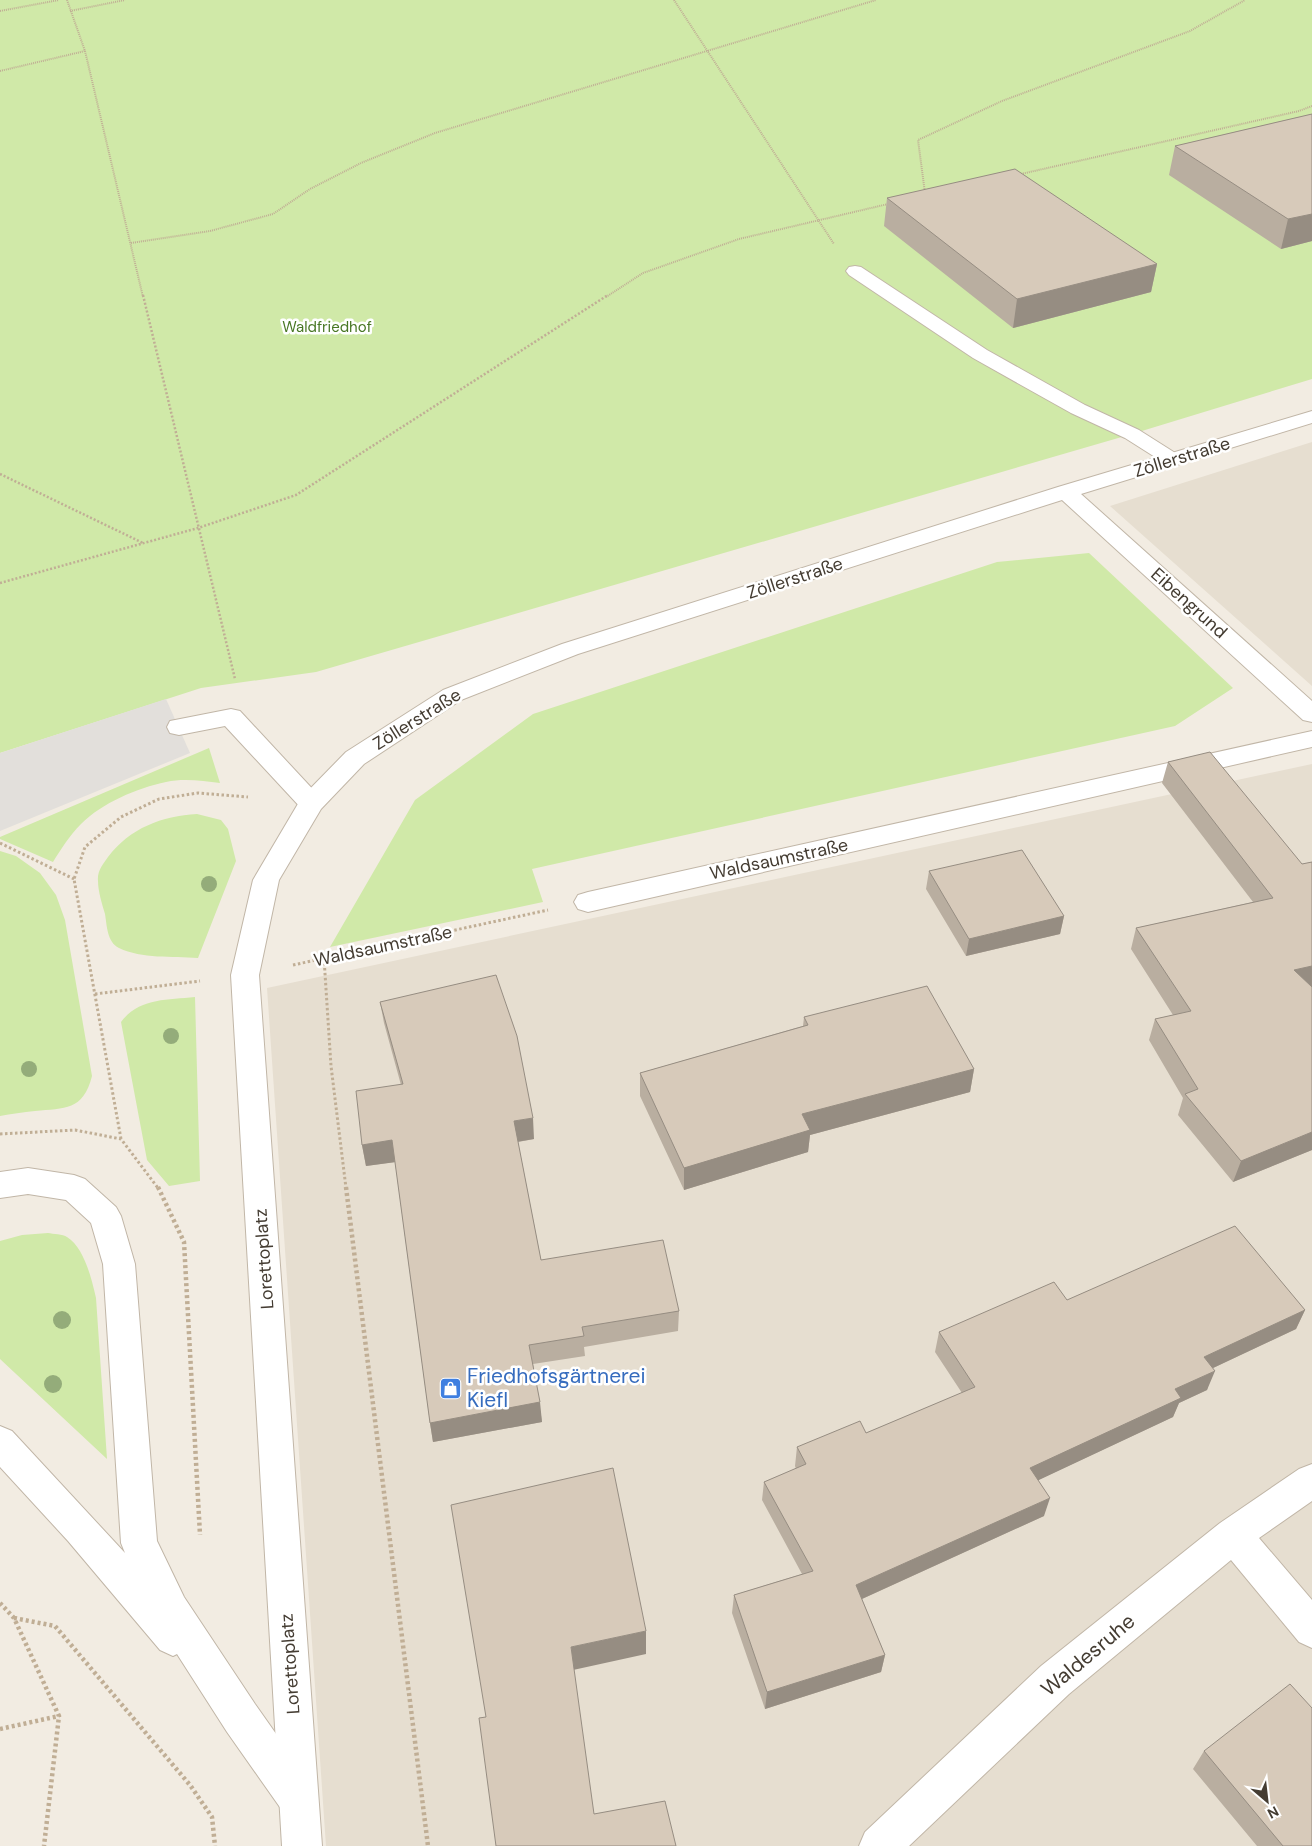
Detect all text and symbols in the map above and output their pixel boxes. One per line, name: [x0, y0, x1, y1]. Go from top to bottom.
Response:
park label: Waldfriedhof: [282, 317, 372, 337]
street label: Zöllerstraße: [1131, 431, 1233, 483]
street label: Zöllerstraße: [744, 551, 846, 605]
street label: Eibengrund: [1146, 562, 1232, 644]
street label: Zöllerstraße: [369, 683, 465, 755]
street label: Waldsaumstraße: [708, 833, 850, 885]
street label: Waldsaumstraße: [312, 920, 454, 972]
street label: Lorettoplatz: [249, 1208, 279, 1310]
place label: Friedhofsgärtnerei Kiefl: [467, 1362, 645, 1414]
shop icon: Friedhofsgärtnerei Kiefl: [439, 1376, 463, 1400]
street label: Waldesruhe: [1035, 1607, 1141, 1703]
street label: Lorettoplatz: [275, 1613, 305, 1715]
north arrow: [1242, 1776, 1292, 1826]
text: N: [1264, 1802, 1282, 1823]

